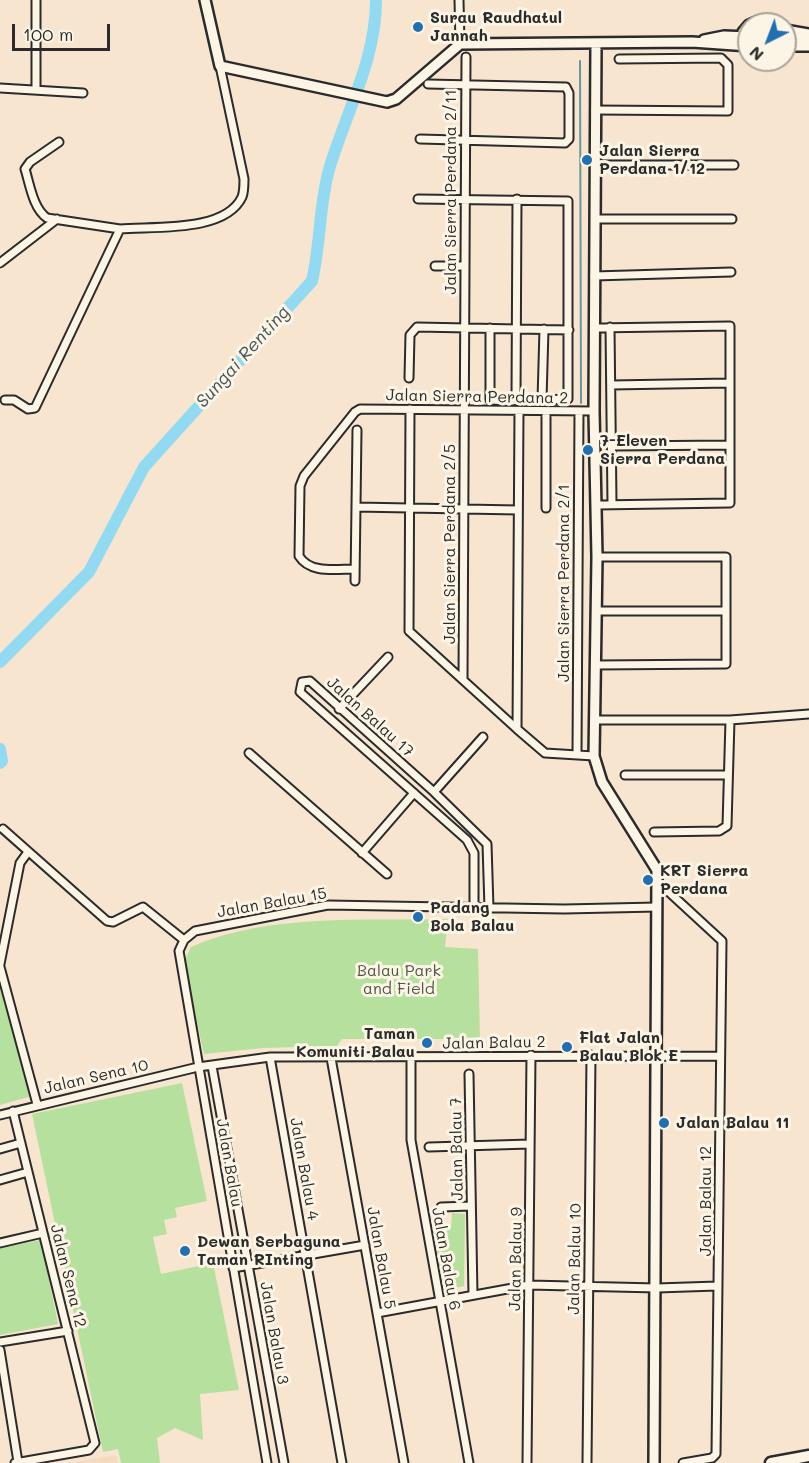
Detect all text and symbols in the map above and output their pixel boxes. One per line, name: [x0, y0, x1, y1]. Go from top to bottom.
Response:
place label: Surau Raudhatul Jannah: [430, 8, 562, 46]
scale bar: [15, 12, 112, 50]
north arrow: [737, 12, 797, 72]
marker: Surau Raudhatul Jannah: [411, 20, 425, 34]
text: 100 m: [23, 22, 73, 46]
text: N: [744, 42, 768, 66]
street label: Jalan Sierra Perdana 2/11: [441, 89, 461, 295]
place label: Jalan Sierra Perdana 1/12: [599, 141, 705, 179]
marker: Jalan Sierra Perdana 1/12: [580, 153, 594, 167]
water label: Sungai Renting: [192, 302, 294, 412]
street label: Jalan Sierra Perdana 2: [386, 386, 568, 408]
place label: 7-Eleven Sierra Perdana: [600, 431, 725, 469]
marker: 7-Eleven Sierra Perdana: [581, 443, 595, 457]
street label: Jalan Sierra Perdana 2/5: [440, 444, 460, 644]
street label: Jalan Sierra Perdana 2/1: [554, 484, 574, 682]
street label: Jalan Balau 17: [323, 673, 417, 761]
place label: KRT Sierra Perdana: [660, 861, 748, 899]
marker: KRT Sierra Perdana: [641, 873, 655, 887]
street label: Jalan Balau 15: [216, 884, 328, 922]
place label: Padang Bola Balau: [430, 898, 514, 936]
marker: Padang Bola Balau: [411, 910, 425, 924]
park label: Balau Park and Field: [357, 961, 441, 999]
place label: Taman Komuniti Balau: [296, 1024, 415, 1062]
place label: Flat Jalan Balau Blok E: [579, 1028, 678, 1066]
street label: Jalan Balau 2: [442, 1032, 546, 1054]
marker: Taman Komuniti Balau: [420, 1036, 434, 1050]
marker: Flat Jalan Balau Blok E: [560, 1040, 574, 1054]
street label: Jalan Sena 10: [42, 1056, 150, 1098]
street label: Jalan Balau 7: [446, 1097, 468, 1201]
place label: Jalan Balau 11: [676, 1113, 789, 1133]
street label: Jalan Balau 4: [286, 1116, 322, 1222]
marker: Jalan Balau 11: [657, 1116, 671, 1130]
street label: Jalan Balau: [212, 1117, 246, 1209]
street label: Jalan Balau 12: [696, 1146, 716, 1256]
street label: Jalan Balau 10: [564, 1203, 586, 1315]
street label: Jalan Balau 5: [363, 1205, 399, 1311]
street label: Jalan Balau 6: [428, 1206, 464, 1312]
street label: Jalan Balau 9: [505, 1207, 527, 1311]
street label: Jalan Sena 12: [46, 1222, 90, 1330]
place label: Dewan Serbaguna Taman RInting: [197, 1232, 341, 1270]
marker: Dewan Serbaguna Taman RInting: [178, 1244, 192, 1258]
street label: Jalan Balau 3: [256, 1280, 292, 1386]

